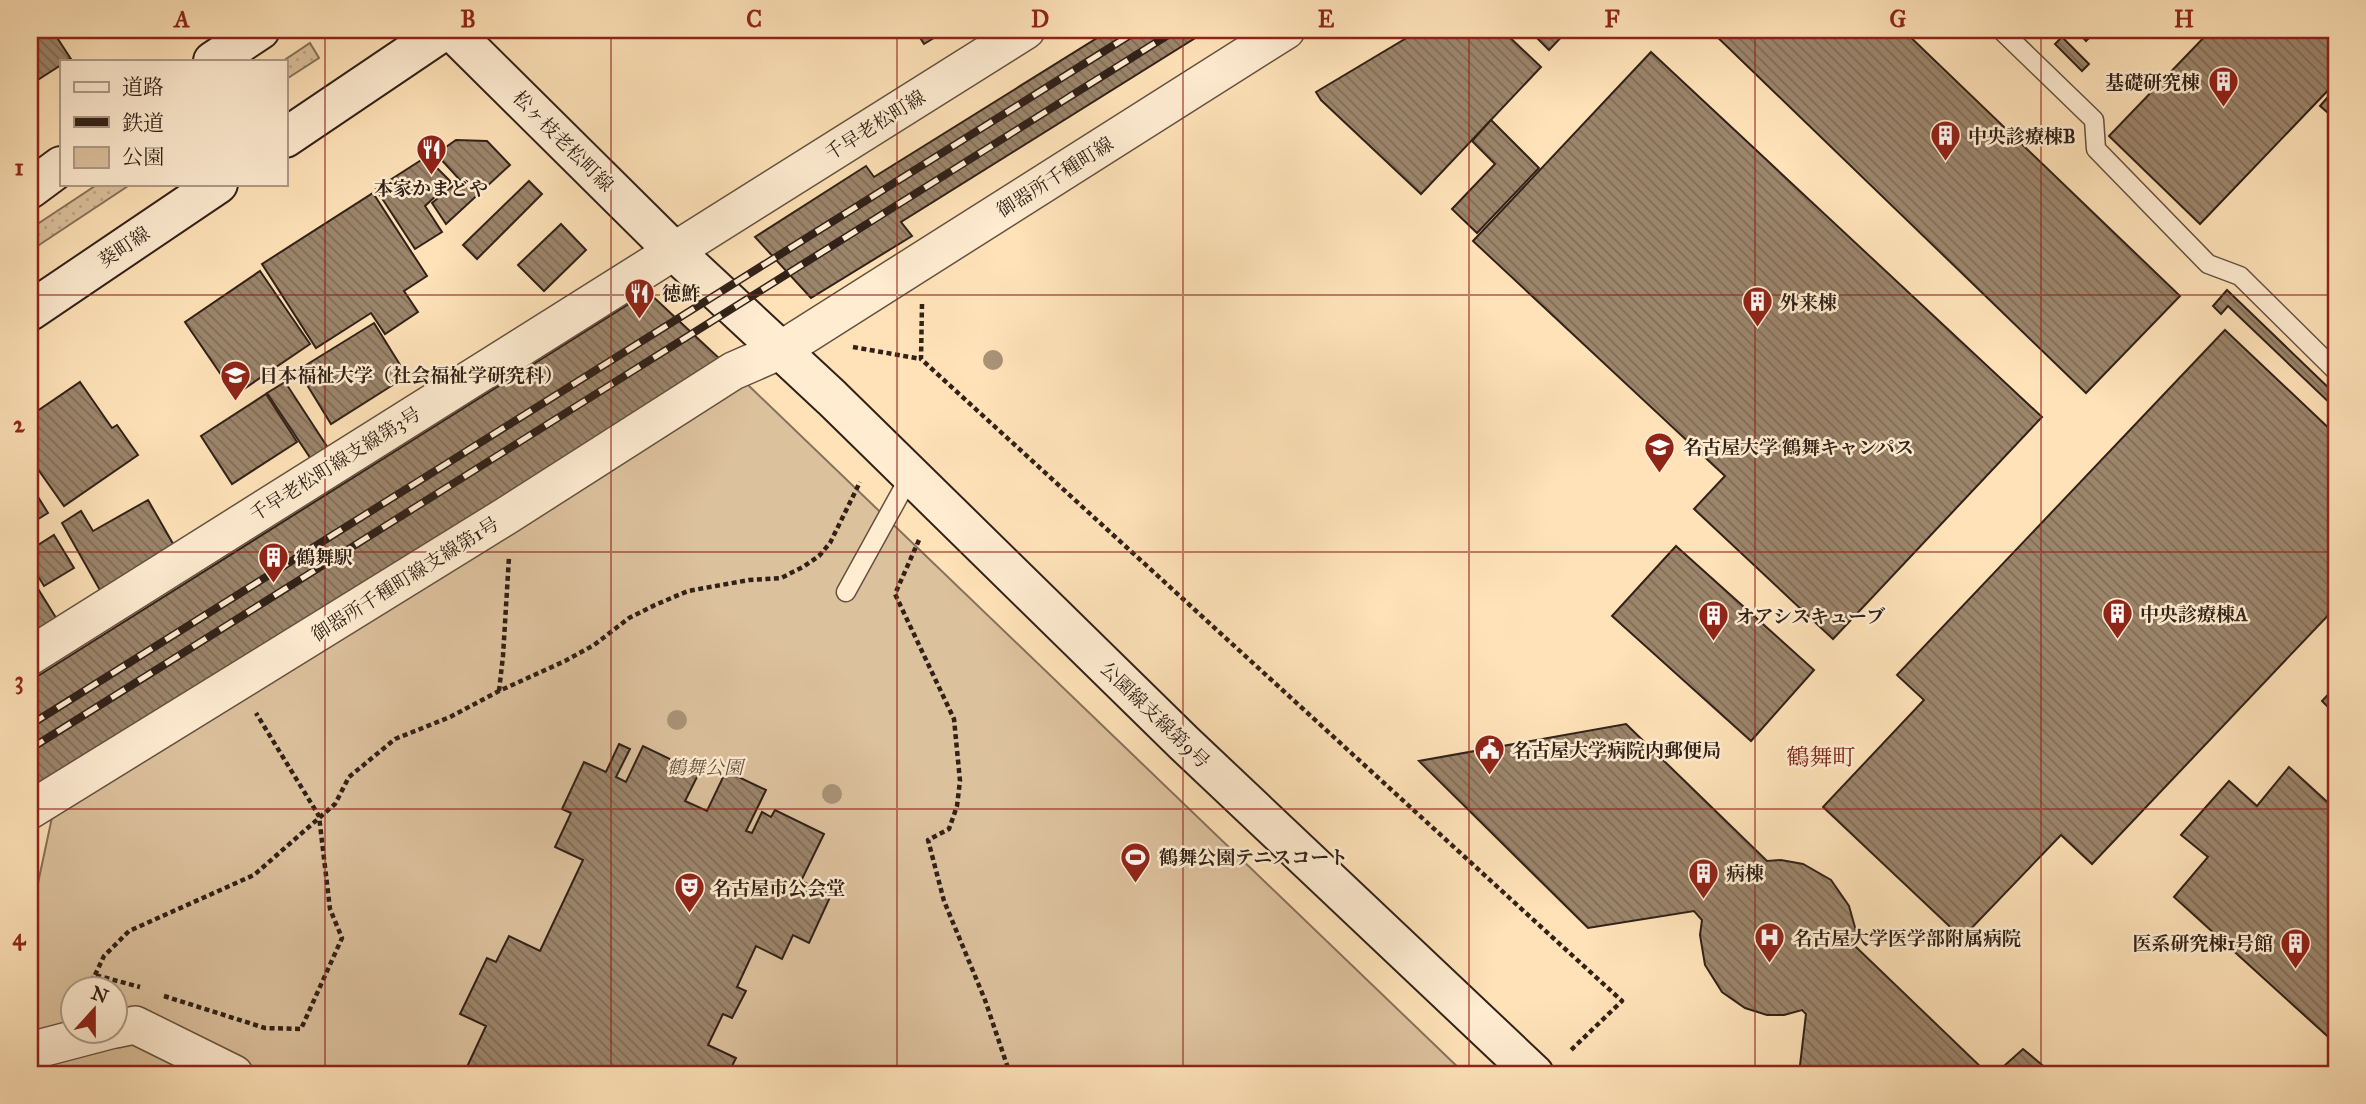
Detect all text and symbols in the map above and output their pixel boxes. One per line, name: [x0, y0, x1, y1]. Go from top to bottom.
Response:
text: A: [172, 5, 190, 33]
text: B: [460, 5, 476, 33]
text: C: [746, 5, 762, 33]
text: D: [1031, 5, 1049, 33]
text: E: [1318, 5, 1335, 33]
text: F: [1604, 5, 1620, 33]
text: G: [1890, 5, 1907, 33]
text: H: [2174, 5, 2194, 33]
legend: [60, 60, 287, 186]
building icon: 基礎研究棟: [2206, 65, 2240, 109]
place label: 基礎研究棟: [2105, 71, 2200, 94]
text: 道路: [122, 74, 164, 100]
street label: 千早老松町線: [821, 85, 929, 165]
street label: 松ヶ枝老松町線: [508, 86, 618, 196]
text: 鉄道: [122, 110, 164, 136]
building icon: 中央診療棟B: [1928, 119, 1962, 163]
place label: 中央診療棟B: [1968, 125, 2076, 148]
restaurant icon: 本家かまどや: [414, 132, 448, 176]
street label: 御器所千種町線: [993, 132, 1117, 222]
text: 公園: [122, 144, 164, 170]
text: 1: [14, 153, 24, 181]
place label: 本家かまどや: [374, 177, 488, 200]
street label: 葵町線: [94, 222, 154, 272]
restaurant icon: 徳鮓: [622, 276, 656, 320]
place label: 徳鮓: [662, 282, 700, 305]
building icon: 外来棟: [1740, 285, 1774, 329]
place label: 外来棟: [1780, 291, 1837, 314]
school or university icon: 日本福祉大学（社会福祉学研究科）: [219, 358, 253, 402]
place label: 日本福祉大学（社会福祉学研究科）: [259, 364, 563, 387]
street label: 千早老松町線支線第3号: [245, 402, 425, 526]
text: 2: [13, 410, 25, 438]
school or university icon: 名古屋大学 鶴舞キャンパス: [1643, 430, 1677, 474]
place label: 名古屋大学 鶴舞キャンパス: [1683, 436, 1914, 459]
street label: 御器所千種町線支線第1号: [307, 512, 503, 646]
building icon: 鶴舞駅: [256, 540, 290, 584]
place label: 鶴舞駅: [296, 546, 353, 569]
building icon: 中央診療棟A: [2100, 597, 2134, 641]
building icon: オアシスキューブ: [1696, 599, 1730, 643]
place label: 中央診療棟A: [2140, 603, 2248, 626]
place label: オアシスキューブ: [1736, 605, 1885, 628]
street label: 公園線支線第9号: [1095, 657, 1215, 773]
text: 3: [14, 666, 24, 695]
public building icon: 名古屋大学病院内郵便局: [1472, 733, 1506, 777]
place label: 名古屋大学病院内郵便局: [1512, 739, 1721, 762]
district label: 鶴舞町: [1787, 743, 1856, 771]
park label: 鶴舞公園: [667, 756, 746, 779]
sports icon: 鶴舞公園テニスコート: [1119, 840, 1153, 884]
place label: 鶴舞公園テニスコート: [1159, 846, 1348, 869]
building icon: 病棟: [1686, 856, 1720, 900]
place label: 病棟: [1726, 862, 1764, 885]
theatre icon: 名古屋市公会堂: [672, 871, 706, 915]
place label: 名古屋市公会堂: [712, 877, 845, 900]
hospital icon: 名古屋大学医学部附属病院: [1753, 921, 1787, 965]
text: 4: [13, 923, 27, 951]
building icon: 医系研究棟1号館: [2279, 926, 2313, 970]
place label: 名古屋大学医学部附属病院: [1793, 927, 2021, 950]
place label: 医系研究棟1号館: [2132, 932, 2273, 955]
north arrow: [60, 974, 130, 1044]
text: N: [88, 981, 112, 1008]

